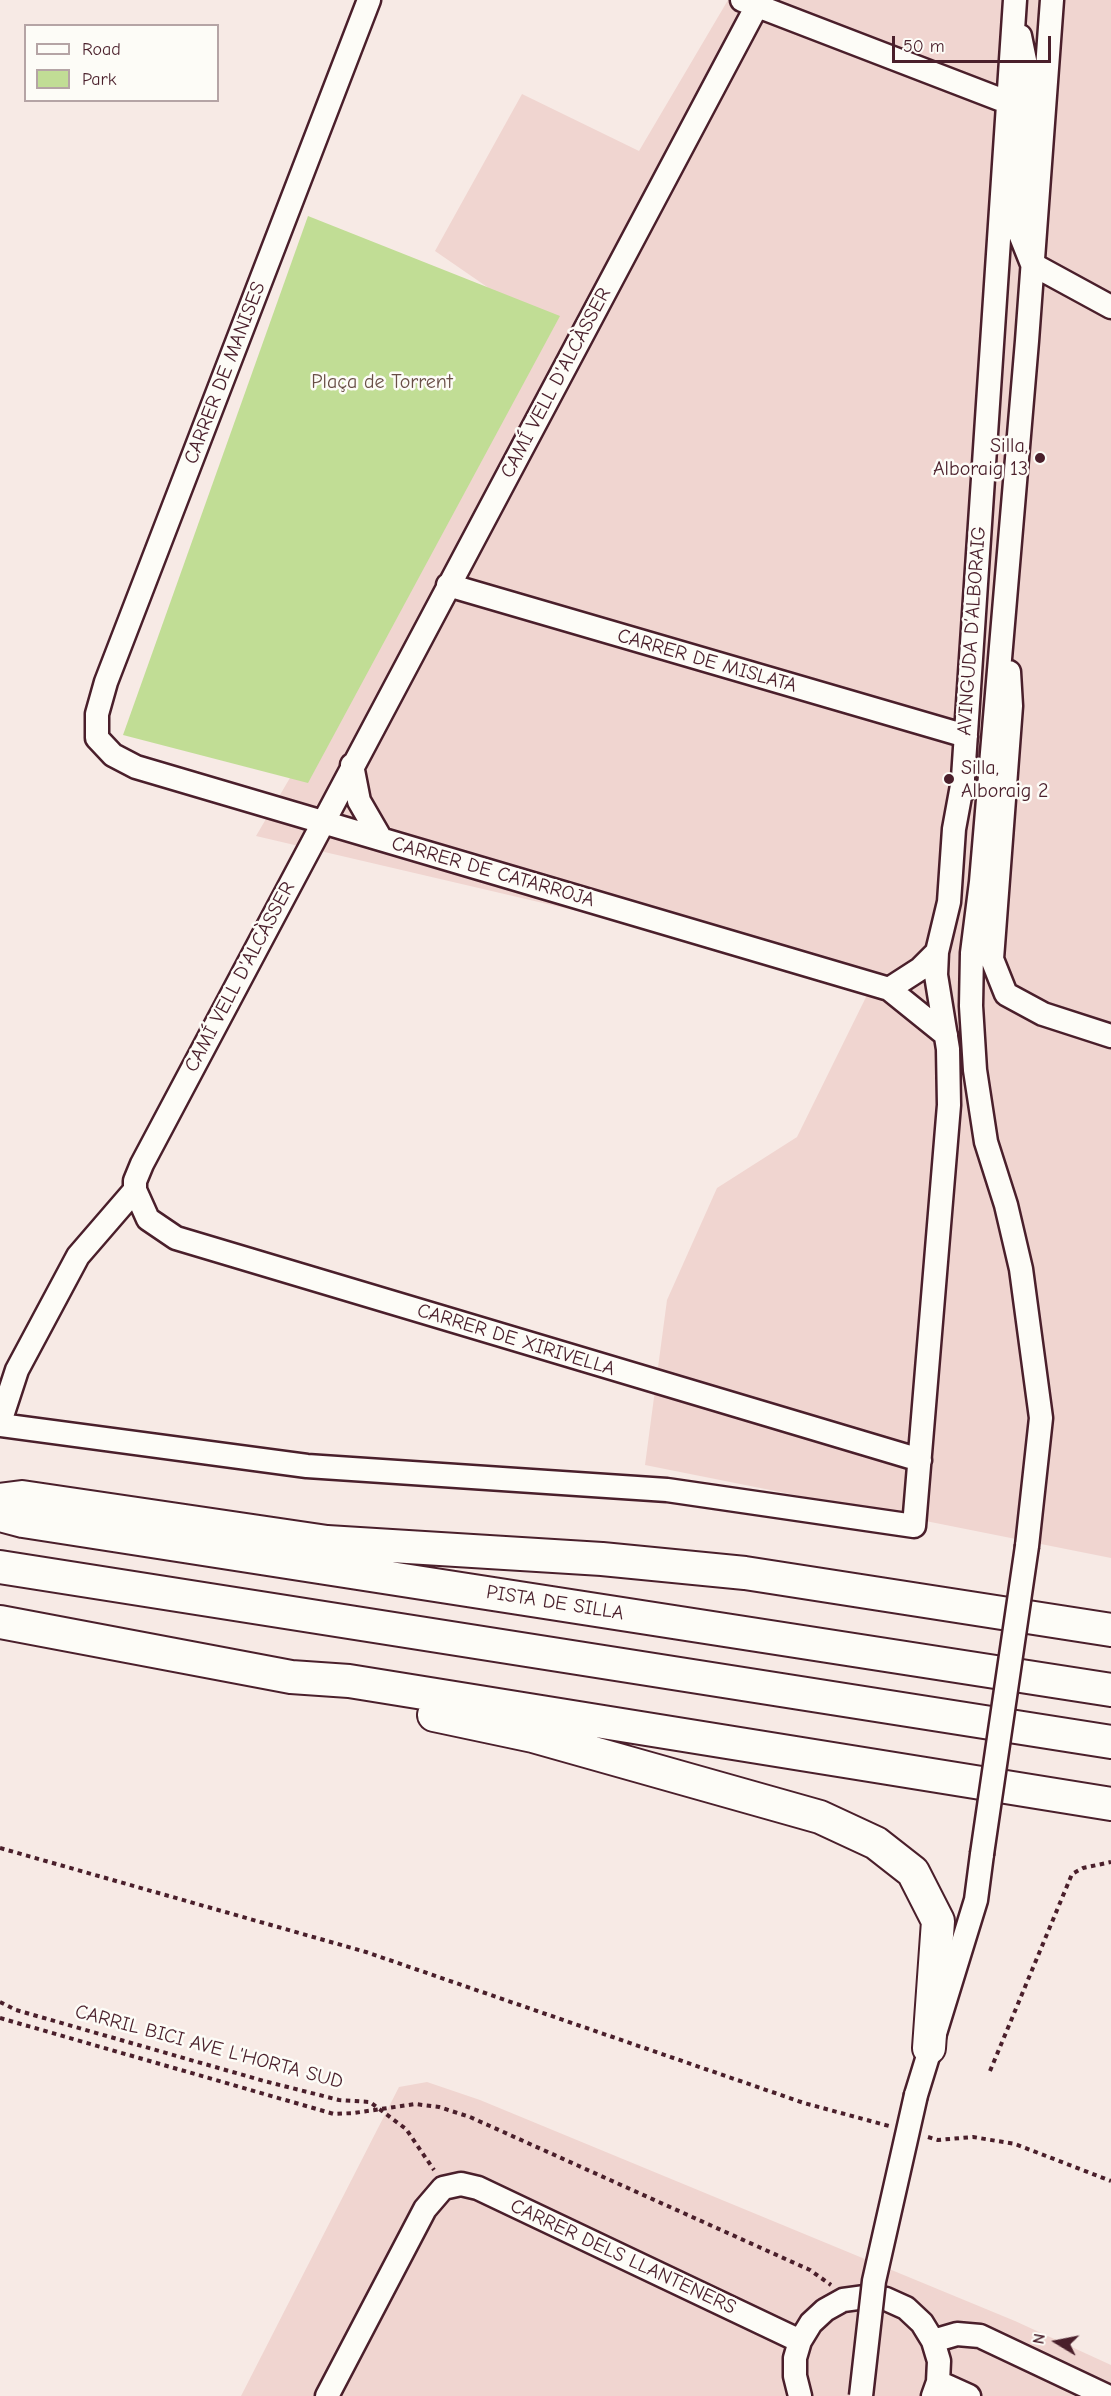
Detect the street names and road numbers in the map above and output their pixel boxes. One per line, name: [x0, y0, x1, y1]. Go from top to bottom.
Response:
street label: CARRER DE MANISES: [179, 278, 271, 468]
street label: CAMÍ VELL D'ALCÀSSER: [496, 284, 616, 482]
street label: AVINGUDA D’ALBORAIG: [953, 526, 991, 736]
street label: CARRER DE MISLATA: [614, 624, 800, 698]
street label: CARRER DE CATARROJA: [389, 832, 597, 912]
street label: CAMÍ VELL D'ALCÀSSER: [180, 878, 300, 1076]
street label: CARRER DE XIRIVELLA: [414, 1298, 618, 1382]
street label: PISTA DE SILLA: [485, 1580, 625, 1626]
street label: CARRIL BICI AVE L'HORTA SUD: [72, 2000, 346, 2094]
street label: CARRER DELS LLANTENERS: [506, 2194, 740, 2320]

